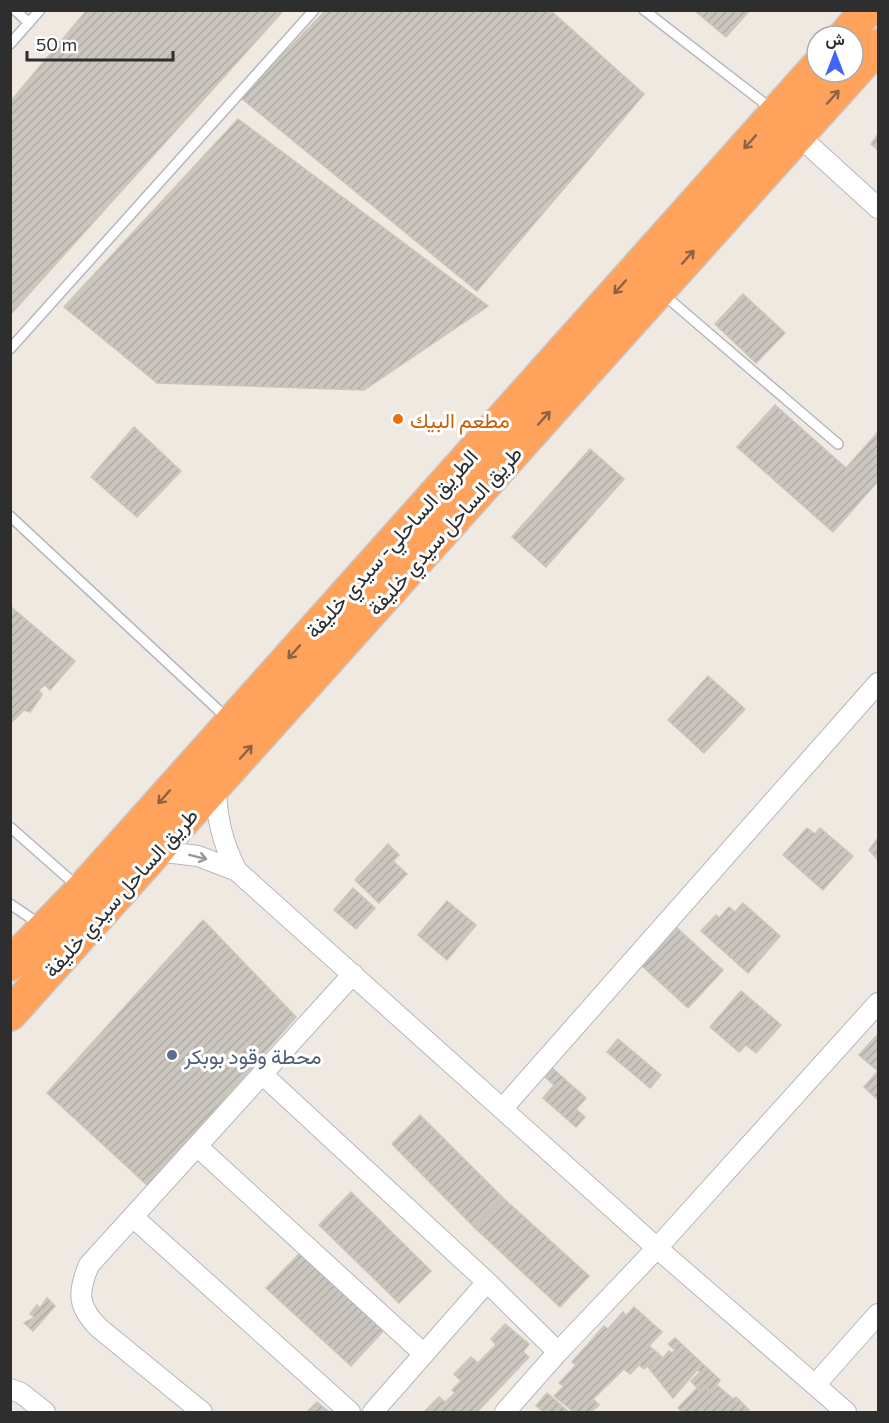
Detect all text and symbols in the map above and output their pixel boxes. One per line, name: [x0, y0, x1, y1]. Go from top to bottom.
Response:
scale bar: [27, 24, 172, 62]
north arrow: [805, 24, 865, 84]
text: ش: [825, 29, 845, 49]
text: 50 m: [36, 33, 77, 55]
one-way arrow: [826, 90, 840, 105]
one-way arrow: [743, 134, 757, 149]
one-way arrow: [681, 250, 695, 265]
one-way arrow: [613, 279, 627, 294]
place label: مطعم البيك: [410, 407, 510, 435]
one-way arrow: [537, 411, 551, 426]
marker: مطعم البيك: [391, 412, 405, 426]
street label: طريق الساحل سيدي خليفة: [362, 440, 531, 624]
street label: الطريق الساحلي- سيدي خليفة: [300, 444, 487, 647]
one-way arrow: [287, 644, 301, 659]
one-way arrow: [239, 744, 253, 759]
one-way arrow: [157, 789, 171, 804]
street label: طريق الساحل سيدي خليفة: [38, 802, 207, 986]
one-way arrow: [188, 851, 207, 863]
place label: محطة وقود بوبكر: [183, 1043, 322, 1070]
marker: محطة وقود بوبكر: [165, 1048, 179, 1062]

